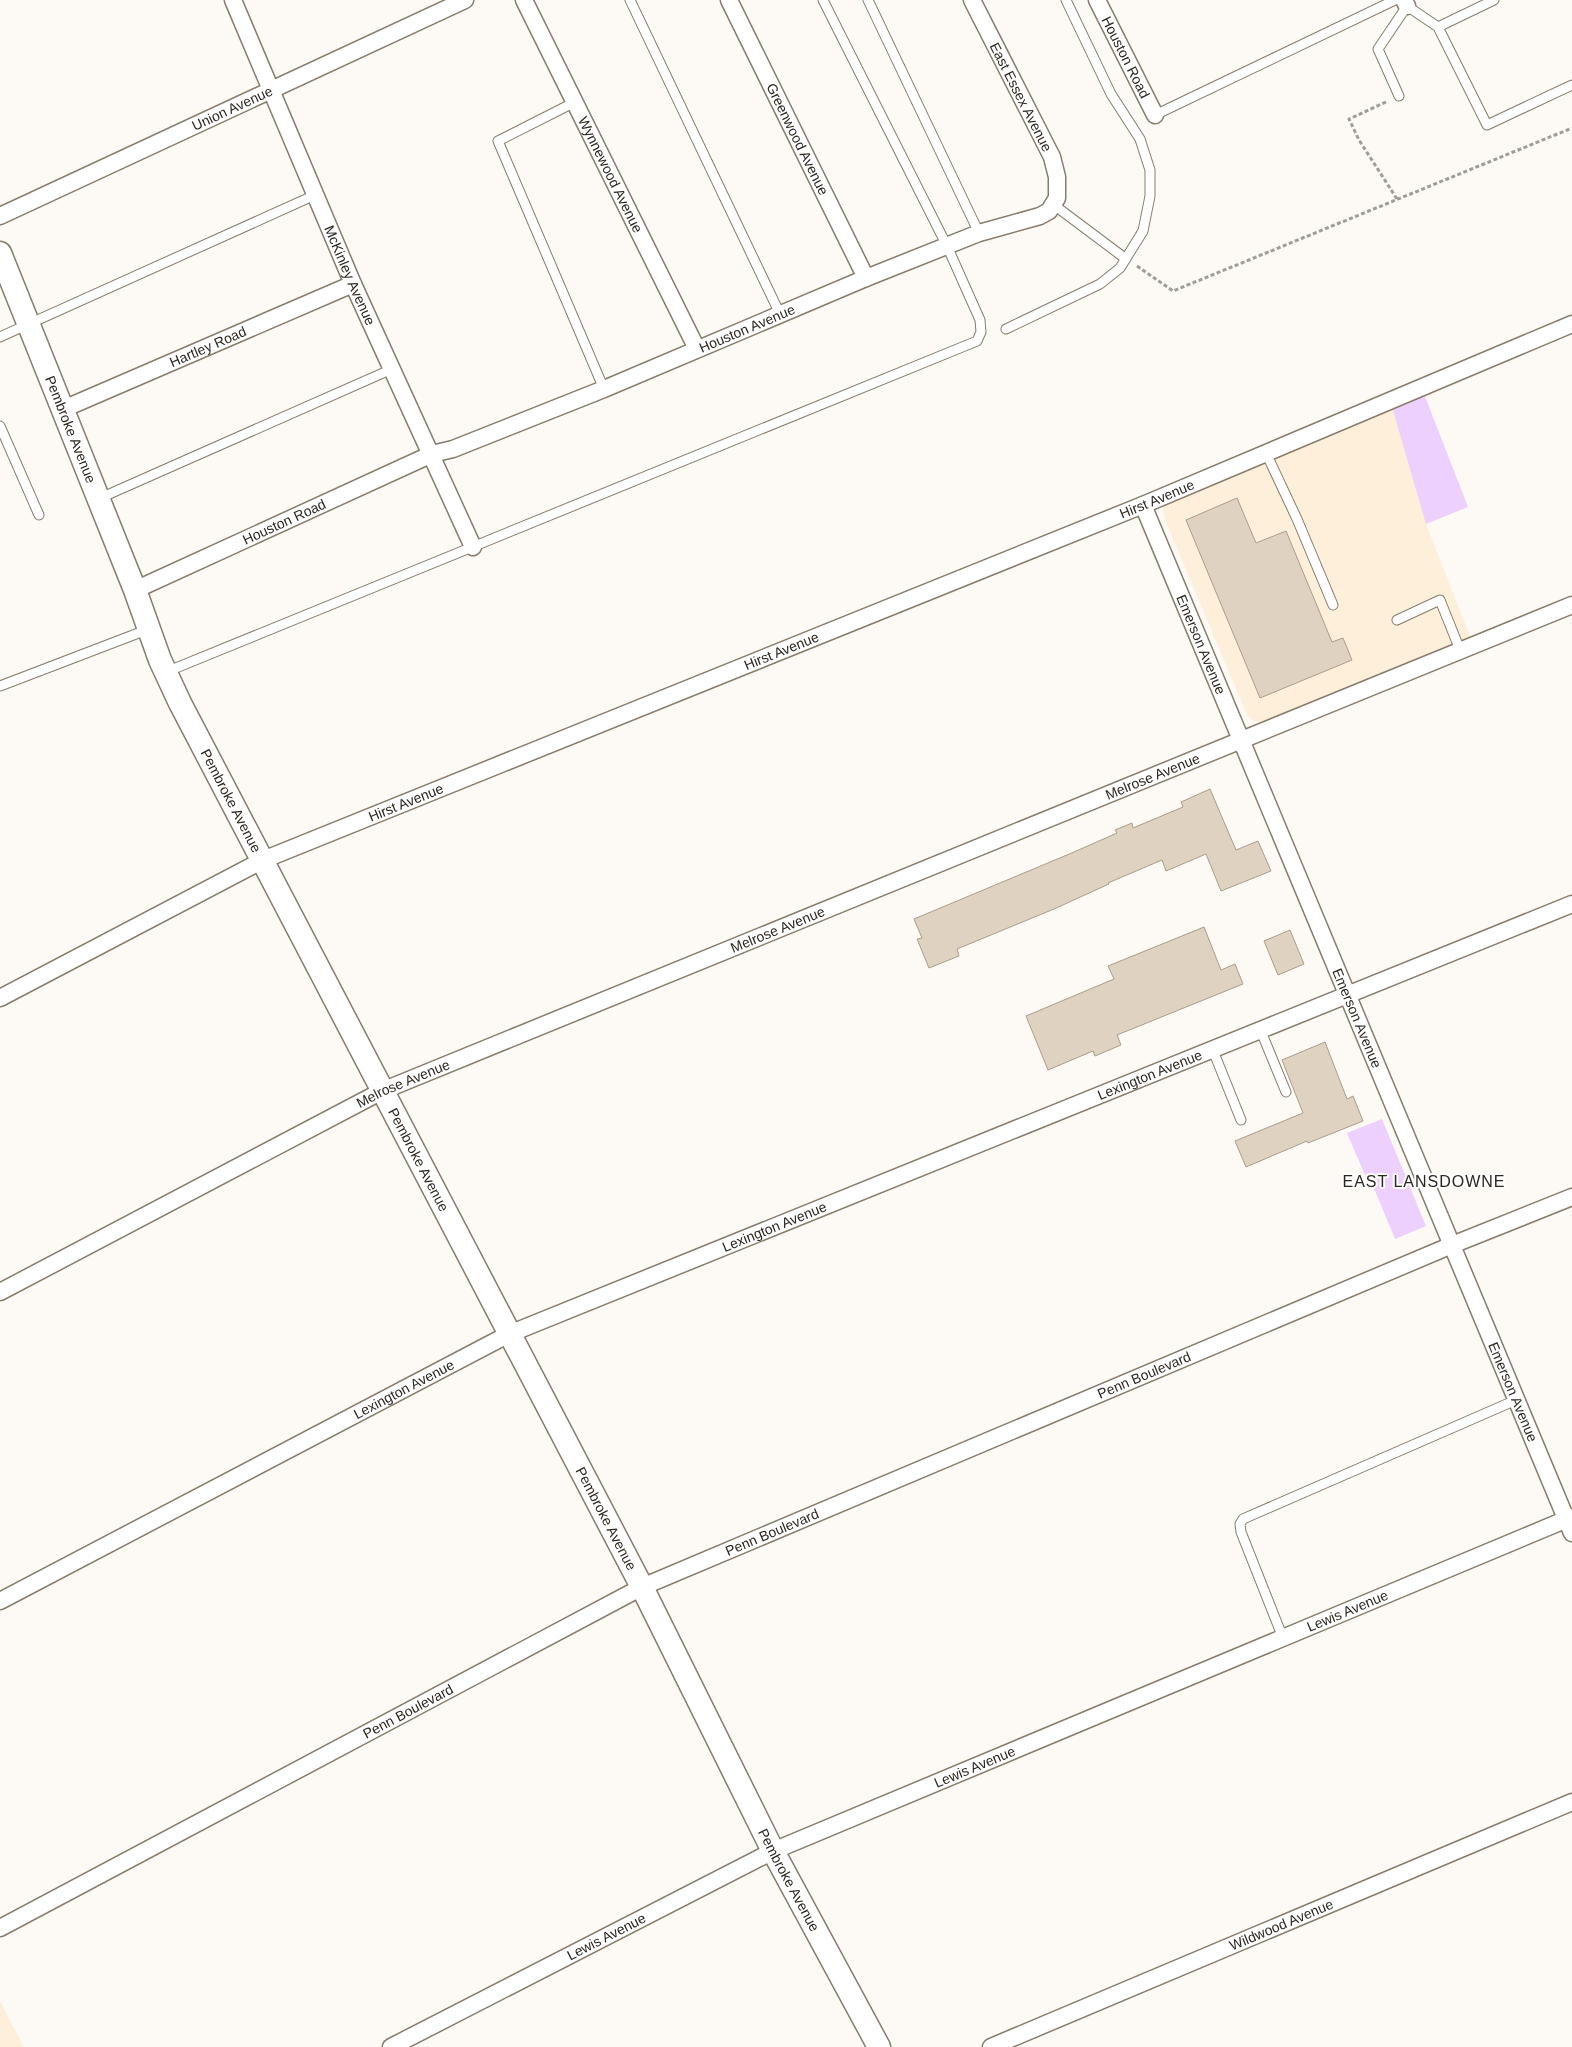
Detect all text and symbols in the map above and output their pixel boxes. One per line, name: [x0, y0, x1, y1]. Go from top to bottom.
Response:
street label: Houston Road: [1099, 14, 1153, 101]
street label: East Essex Avenue: [987, 40, 1056, 154]
street label: Greenwood Avenue: [763, 80, 832, 198]
street label: Union Avenue: [189, 82, 275, 134]
street label: Wynnewood Avenue: [575, 114, 646, 236]
street label: McKinley Avenue: [321, 223, 379, 328]
street label: Houston Avenue: [697, 301, 798, 356]
street label: Hartley Road: [167, 323, 249, 370]
street label: Pembroke Avenue: [42, 373, 99, 486]
street label: Hirst Avenue: [1117, 476, 1197, 522]
street label: Houston Road: [240, 496, 328, 548]
street label: Emerson Avenue: [1173, 592, 1229, 697]
street label: Hirst Avenue: [742, 629, 821, 673]
street label: Pembroke Avenue: [197, 746, 265, 855]
street label: Melrose Avenue: [1103, 750, 1202, 803]
street label: Hirst Avenue: [366, 780, 446, 825]
street label: Melrose Avenue: [728, 903, 827, 956]
street label: Emerson Avenue: [1329, 966, 1385, 1071]
street label: Lexington Avenue: [1095, 1046, 1205, 1103]
street label: Melrose Avenue: [354, 1056, 452, 1111]
street label: Pembroke Avenue: [385, 1105, 452, 1214]
district label: EAST LANSDOWNE: [1342, 1173, 1506, 1190]
street label: Lexington Avenue: [720, 1198, 829, 1255]
street label: Emerson Avenue: [1485, 1340, 1541, 1444]
street label: Penn Boulevard: [1095, 1348, 1193, 1402]
street label: Lexington Avenue: [351, 1356, 457, 1422]
street label: Pembroke Avenue: [573, 1464, 640, 1573]
street label: Penn Boulevard: [723, 1505, 821, 1559]
street label: Lewis Avenue: [1305, 1587, 1391, 1635]
street label: Penn Boulevard: [360, 1681, 456, 1742]
street label: Lewis Avenue: [932, 1743, 1018, 1791]
street label: Pembroke Avenue: [755, 1826, 823, 1934]
street label: Wildwood Avenue: [1227, 1896, 1336, 1954]
street label: Lewis Avenue: [564, 1910, 649, 1963]

